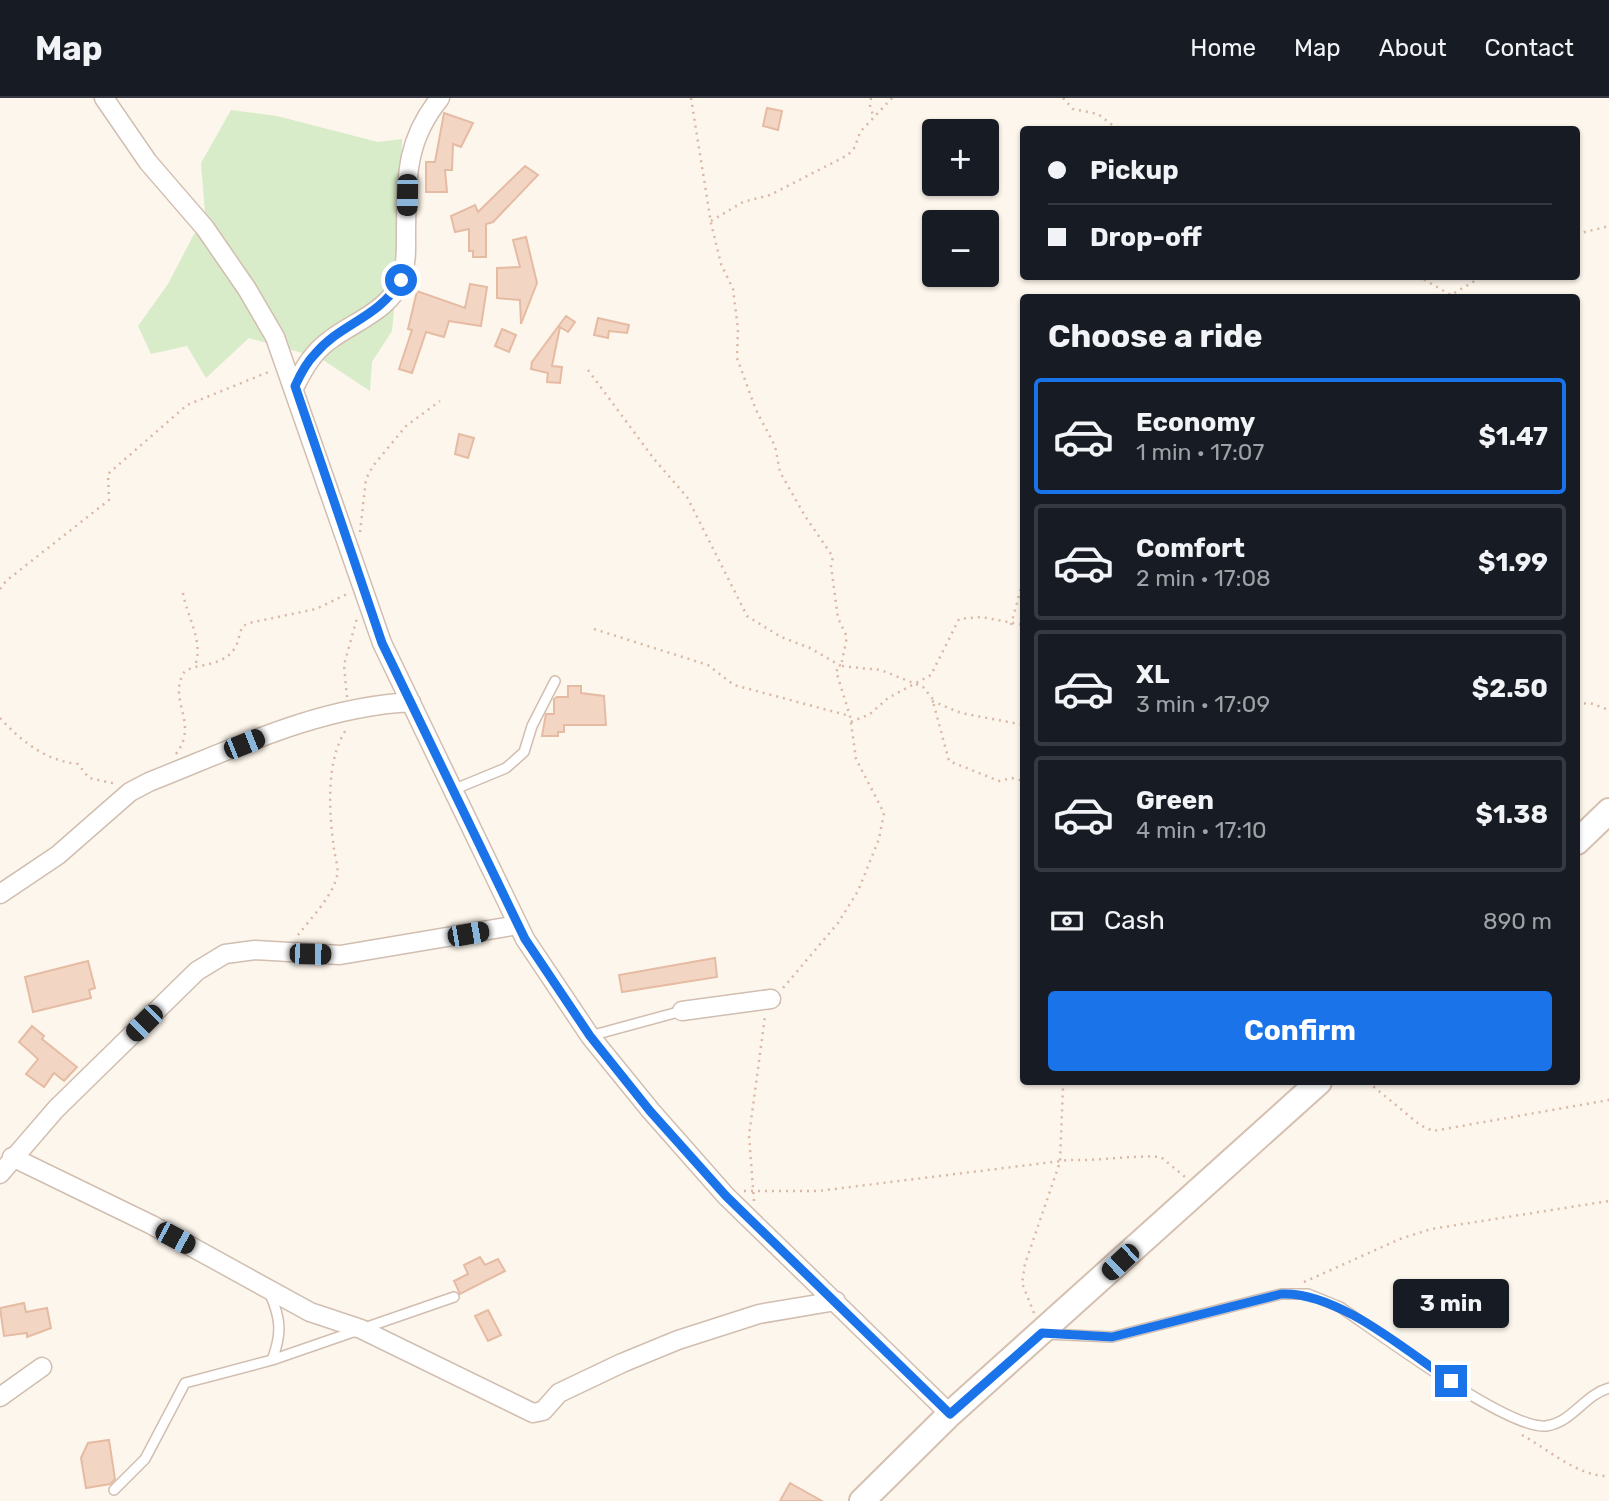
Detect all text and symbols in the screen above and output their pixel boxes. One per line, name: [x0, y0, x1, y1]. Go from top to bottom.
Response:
text: Map: [35, 29, 103, 68]
text: Home: [1190, 34, 1256, 62]
text: Map: [1294, 34, 1341, 62]
text: About: [1379, 34, 1447, 62]
text: Contact: [1485, 34, 1574, 62]
map controls: [922, 119, 999, 287]
button: +: [922, 119, 999, 196]
text: Pickup: [1090, 155, 1179, 186]
car: [397, 174, 418, 216]
button: −: [922, 210, 999, 287]
text: Drop-off: [1090, 222, 1202, 253]
route start: [385, 264, 417, 296]
text: Choose a ride: [1048, 317, 1262, 355]
icon: car: [1052, 405, 1115, 468]
text: Economy: [1136, 407, 1255, 438]
text: $1.47: [1478, 421, 1548, 452]
text: 1 min · 17:07: [1136, 438, 1264, 466]
icon: car: [1052, 531, 1115, 594]
text: Comfort: [1136, 533, 1245, 564]
text: $1.99: [1478, 547, 1548, 578]
text: 2 min · 17:08: [1136, 564, 1271, 592]
icon: car: [1052, 657, 1115, 720]
text: XL: [1136, 659, 1169, 690]
text: $2.50: [1472, 673, 1548, 704]
text: 3 min · 17:09: [1136, 690, 1270, 718]
car: [221, 726, 268, 762]
icon: car: [1052, 783, 1115, 846]
text: Green: [1136, 785, 1214, 816]
text: $1.38: [1476, 799, 1548, 830]
text: 4 min · 17:10: [1136, 816, 1267, 844]
icon: cash: [1048, 902, 1086, 940]
text: Cash: [1104, 905, 1165, 936]
text: 890 m: [1483, 907, 1552, 935]
car: [446, 920, 491, 948]
car: [289, 943, 332, 965]
button: Confirm: [1048, 991, 1552, 1071]
car: [122, 1001, 167, 1045]
car: [152, 1219, 199, 1257]
car: [1098, 1240, 1143, 1284]
callout: 3 min: [1393, 1280, 1509, 1328]
text: 3 min: [1420, 1289, 1482, 1317]
route end: [1435, 1365, 1467, 1397]

